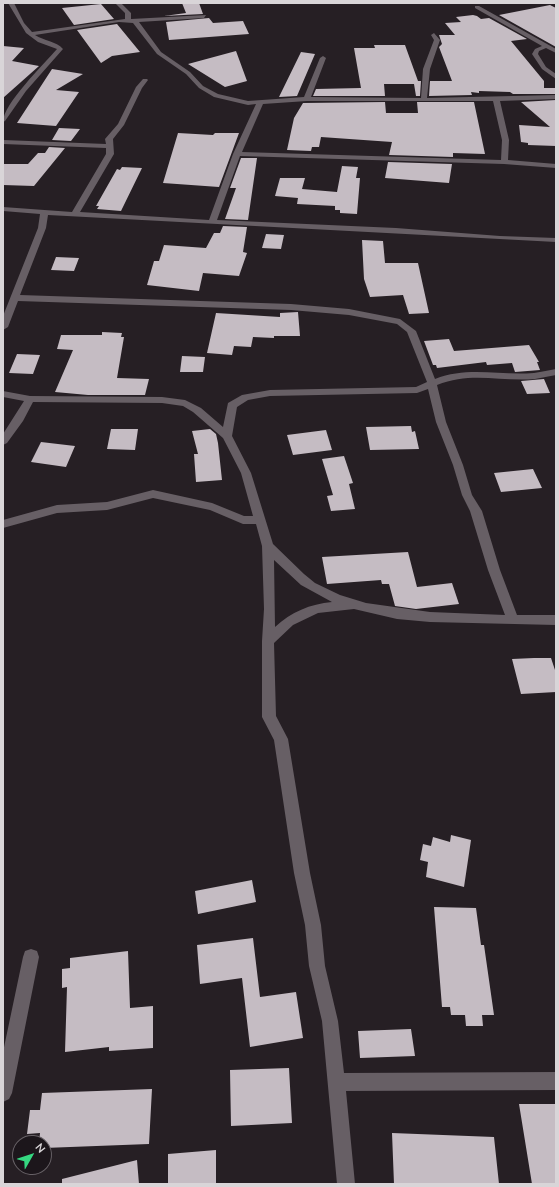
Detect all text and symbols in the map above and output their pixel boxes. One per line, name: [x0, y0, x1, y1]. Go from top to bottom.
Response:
north arrow: [12, 1135, 52, 1175]
text: N: [32, 1140, 49, 1156]

